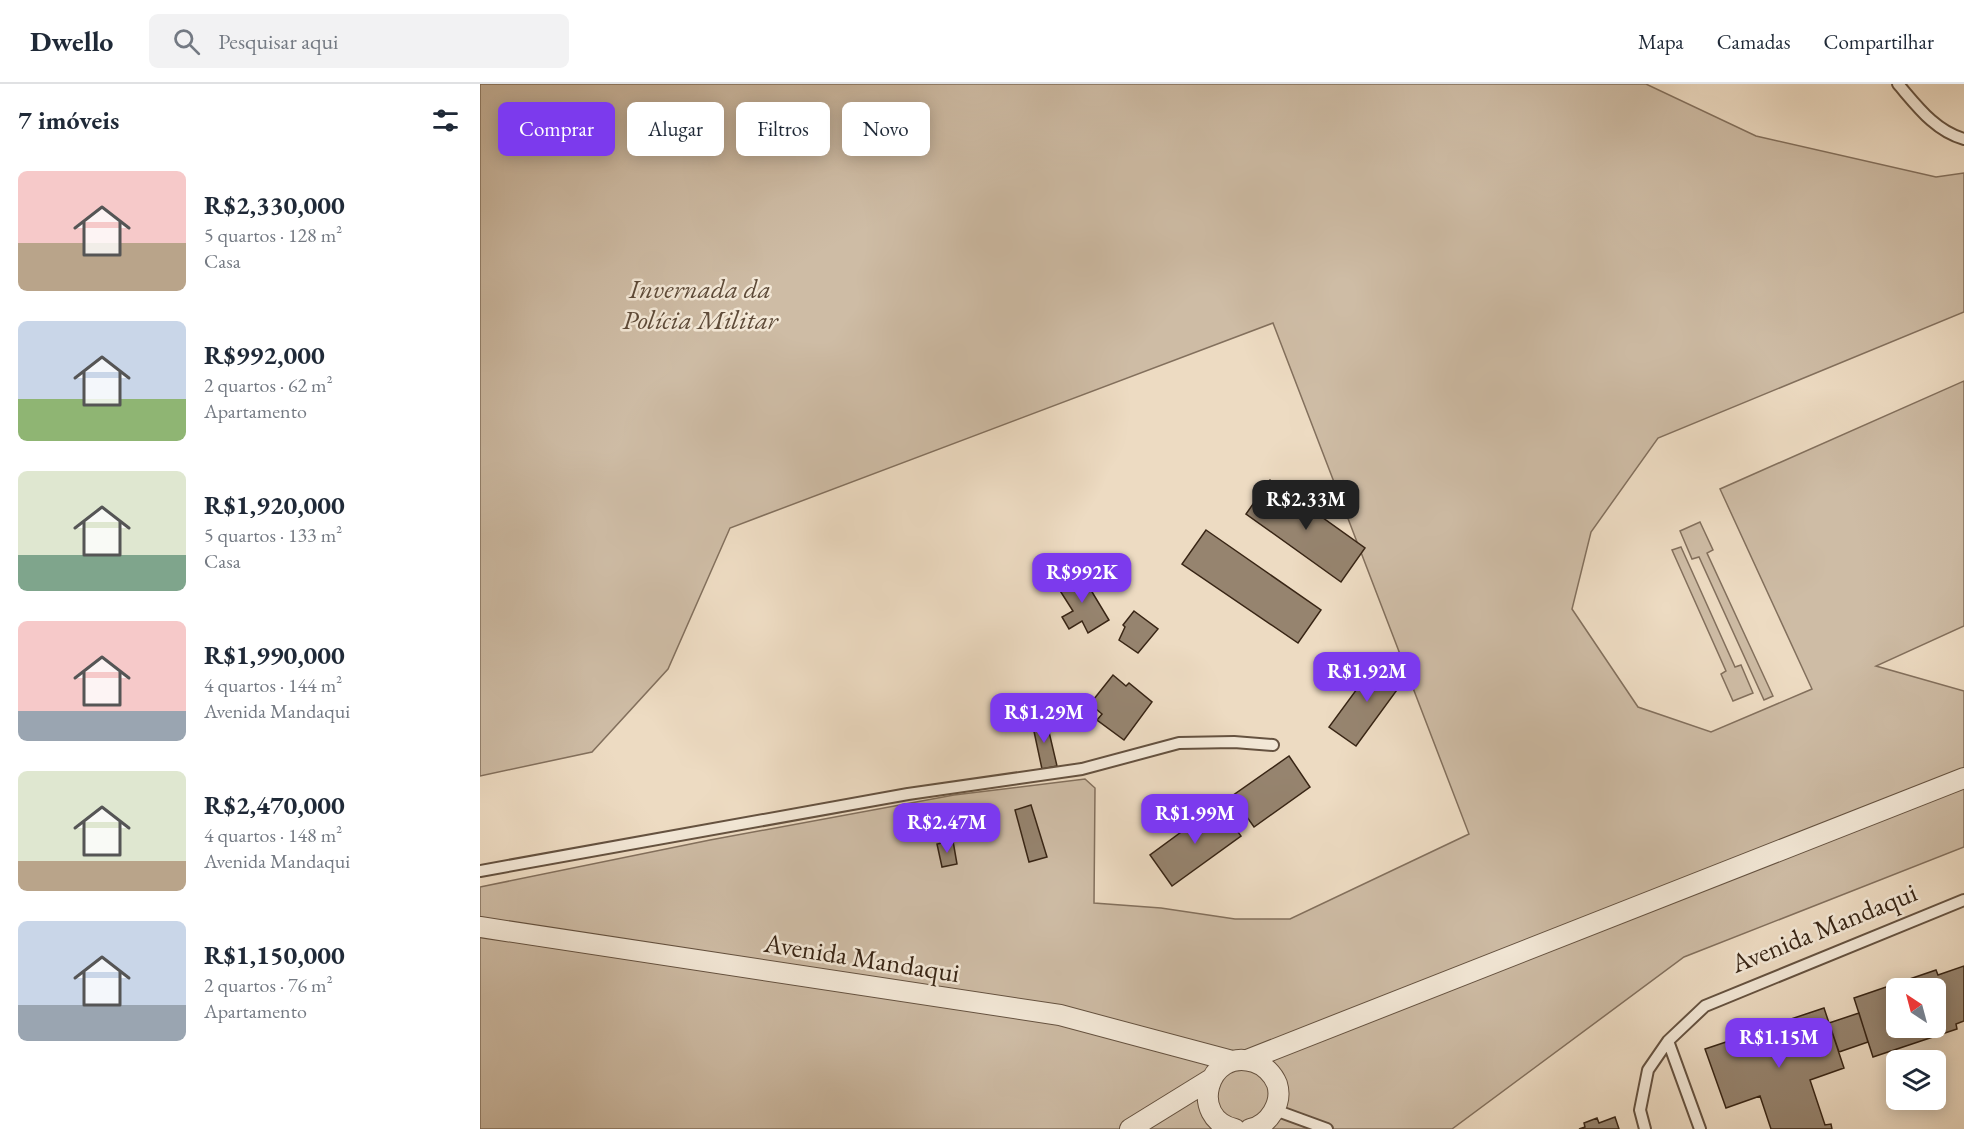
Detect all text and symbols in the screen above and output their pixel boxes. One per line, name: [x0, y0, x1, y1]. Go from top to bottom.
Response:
search box: [149, 14, 569, 68]
text: Dwello: [30, 23, 113, 59]
icon: search: [170, 25, 203, 58]
text: Pesquisar aqui: [218, 27, 338, 56]
text: Mapa: [1638, 28, 1684, 55]
text: Camadas: [1717, 28, 1790, 55]
text: Compartilhar: [1823, 28, 1934, 55]
chip: Comprar: [498, 102, 615, 156]
chip: Alugar: [627, 102, 724, 156]
chip: Filtros: [736, 102, 830, 156]
chip: Novo: [842, 102, 930, 156]
text: 7 imóveis: [18, 103, 119, 137]
icon: filters: [429, 104, 462, 137]
text: R$2,330,000: [204, 188, 345, 222]
icon: home: [66, 195, 138, 267]
text: 5 quartos · 128 m²: [204, 222, 342, 248]
text: Casa: [204, 248, 241, 274]
park label: Invernada da Polícia Militar: [622, 271, 780, 337]
text: R$992,000: [204, 338, 325, 372]
icon: home: [66, 345, 138, 417]
text: 2 quartos · 62 m²: [204, 372, 333, 398]
text: Apartamento: [204, 398, 307, 424]
pin: R$2.33M: [1251, 480, 1361, 531]
text: R$2.33M: [1266, 486, 1346, 512]
text: R$1,920,000: [204, 488, 345, 522]
icon: home: [66, 495, 138, 567]
text: 5 quartos · 133 m²: [204, 522, 342, 548]
text: Casa: [204, 548, 241, 574]
pin: R$992K: [1033, 553, 1131, 604]
text: R$992K: [1046, 559, 1118, 585]
text: R$1,990,000: [204, 638, 345, 672]
icon: home: [66, 645, 138, 717]
pin: R$1.92M: [1312, 652, 1422, 703]
text: R$1.92M: [1327, 658, 1407, 684]
text: 4 quartos · 144 m²: [204, 672, 342, 698]
pin: R$1.29M: [989, 693, 1099, 744]
text: Avenida Mandaqui: [204, 698, 350, 724]
text: R$1.29M: [1004, 699, 1084, 725]
text: R$2,470,000: [204, 788, 345, 822]
pin: R$1.99M: [1140, 794, 1250, 845]
icon: home: [66, 795, 138, 867]
text: R$1.99M: [1155, 800, 1235, 826]
pin: R$2.47M: [892, 803, 1002, 854]
text: R$2.47M: [907, 809, 987, 835]
text: 4 quartos · 148 m²: [204, 822, 342, 848]
text: Avenida Mandaqui: [204, 848, 350, 874]
street label: Avenida Mandaqui: [1725, 874, 1922, 981]
street label: Avenida Mandaqui: [761, 925, 963, 990]
text: R$1,150,000: [204, 938, 345, 972]
icon: home: [66, 945, 138, 1017]
text: 2 quartos · 76 m²: [204, 972, 333, 998]
north arrow: [1886, 978, 1946, 1038]
map controls: [1886, 978, 1946, 1110]
text: Apartamento: [204, 998, 307, 1024]
pin: R$1.15M: [1724, 1018, 1834, 1069]
text: R$1.15M: [1739, 1024, 1819, 1050]
button: layers: [1886, 1050, 1946, 1110]

